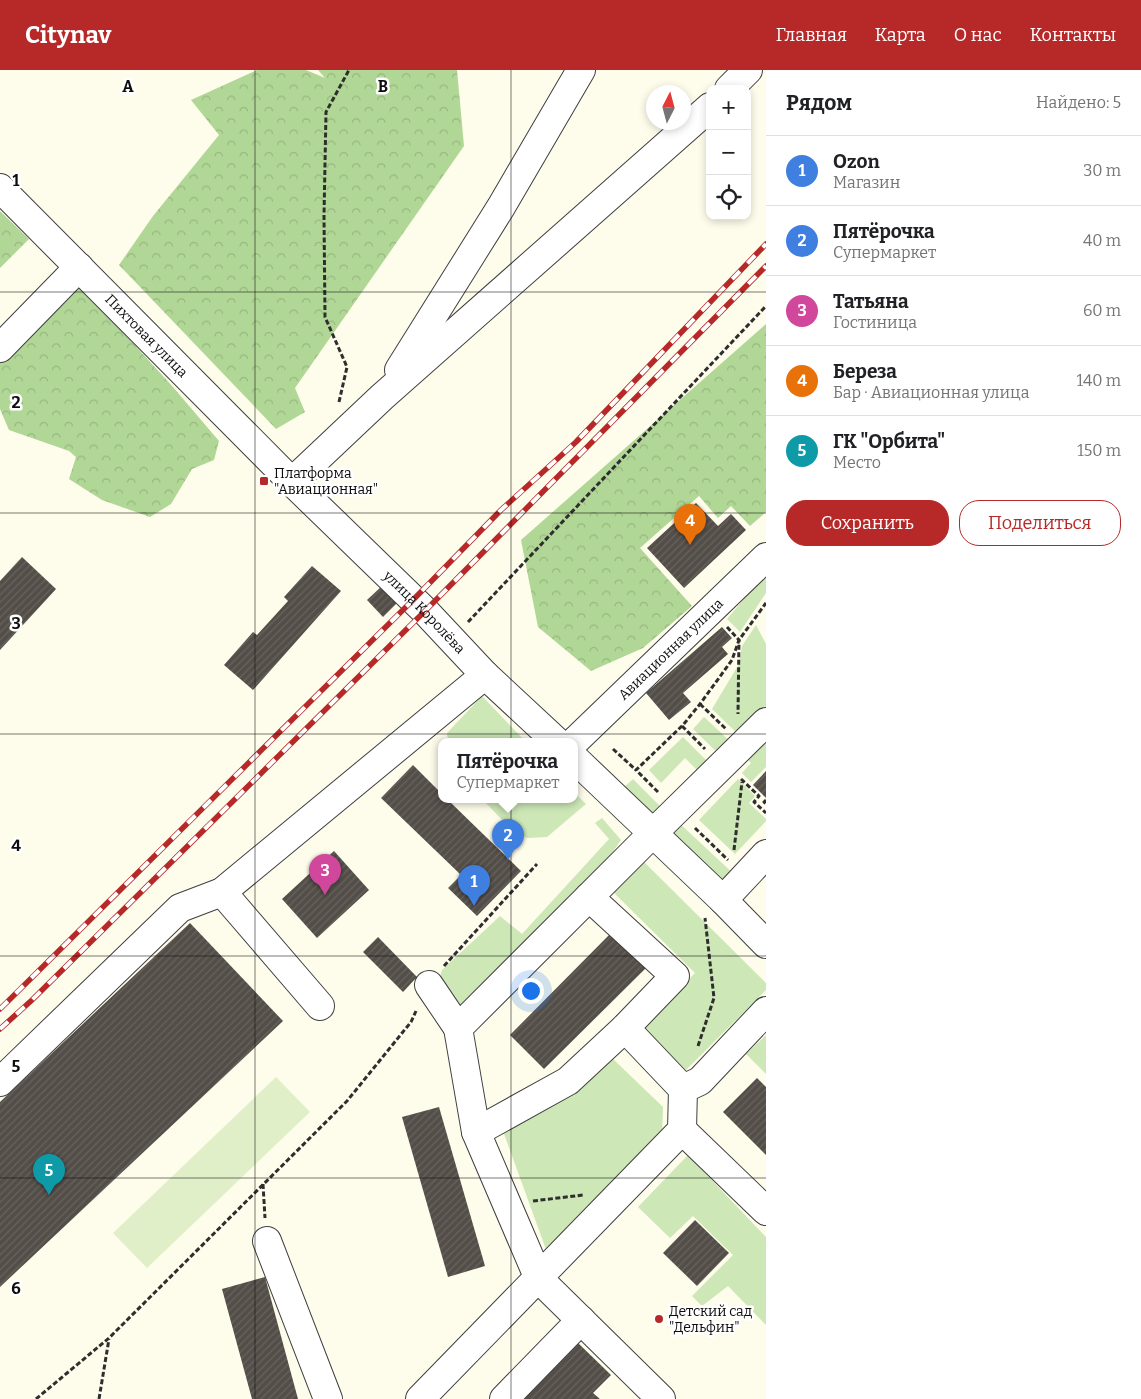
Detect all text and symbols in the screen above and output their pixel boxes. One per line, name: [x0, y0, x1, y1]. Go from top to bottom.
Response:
text: Citynav: [25, 21, 111, 49]
text: Главная: [776, 24, 847, 46]
text: Карта: [875, 24, 926, 46]
text: О нас: [954, 24, 1002, 46]
text: Контакты: [1030, 24, 1116, 46]
text: A: [122, 77, 134, 96]
text: B: [378, 77, 388, 96]
north arrow: [646, 85, 691, 130]
map controls: [706, 85, 751, 220]
button: +: [706, 85, 751, 130]
text: Рядом: [786, 90, 852, 116]
text: Найдено: 5: [1036, 93, 1121, 112]
button: −: [706, 130, 751, 175]
text: Ozon: [833, 150, 880, 173]
text: 1: [799, 161, 805, 180]
text: 30 m: [1083, 161, 1121, 180]
text: 1: [13, 171, 20, 190]
text: Магазин: [833, 173, 900, 192]
button: locate: [706, 175, 751, 220]
text: Пятёрочка: [833, 220, 935, 243]
text: 2: [797, 231, 807, 250]
text: 40 m: [1083, 231, 1121, 250]
text: Супермаркет: [833, 243, 936, 262]
street label: Пихтовая улица: [102, 290, 192, 381]
text: Татьяна: [833, 290, 909, 313]
text: 3: [797, 301, 807, 320]
text: 60 m: [1083, 301, 1121, 320]
text: Гостиница: [833, 313, 917, 332]
text: Береза: [833, 360, 897, 383]
text: 4: [797, 371, 807, 390]
text: 140 m: [1076, 371, 1121, 390]
text: Бар · Авиационная улица: [833, 383, 1029, 402]
text: 2: [11, 393, 21, 412]
text: ГК "Орбита": [833, 430, 945, 453]
text: 5: [798, 441, 806, 460]
text: 150 m: [1077, 441, 1121, 460]
text: Место: [833, 453, 881, 472]
place label: Платформа "Авиационная": [274, 465, 378, 498]
marker: Платформа "Авиационная": [258, 475, 270, 487]
button: Сохранить: [786, 500, 949, 546]
button: Поделиться: [959, 500, 1121, 546]
pin: 4: [674, 504, 706, 545]
street label: улица Королёва: [379, 566, 469, 657]
street label: Авиационная улица: [615, 594, 727, 703]
text: 3: [11, 614, 21, 633]
popup: [438, 738, 578, 803]
text: Пятёрочка: [456, 750, 558, 773]
text: Супермаркет: [456, 773, 560, 792]
pin: 2: [492, 819, 524, 860]
text: 4: [11, 836, 21, 855]
pin: 3: [309, 854, 341, 895]
pin: 1: [458, 865, 490, 906]
your location: [518, 978, 544, 1004]
text: 5: [12, 1057, 21, 1076]
pin: 5: [33, 1154, 65, 1195]
text: 6: [11, 1279, 21, 1298]
place label: Детский сад "Дельфин": [669, 1303, 753, 1336]
marker: Детский сад "Дельфин": [653, 1313, 665, 1325]

